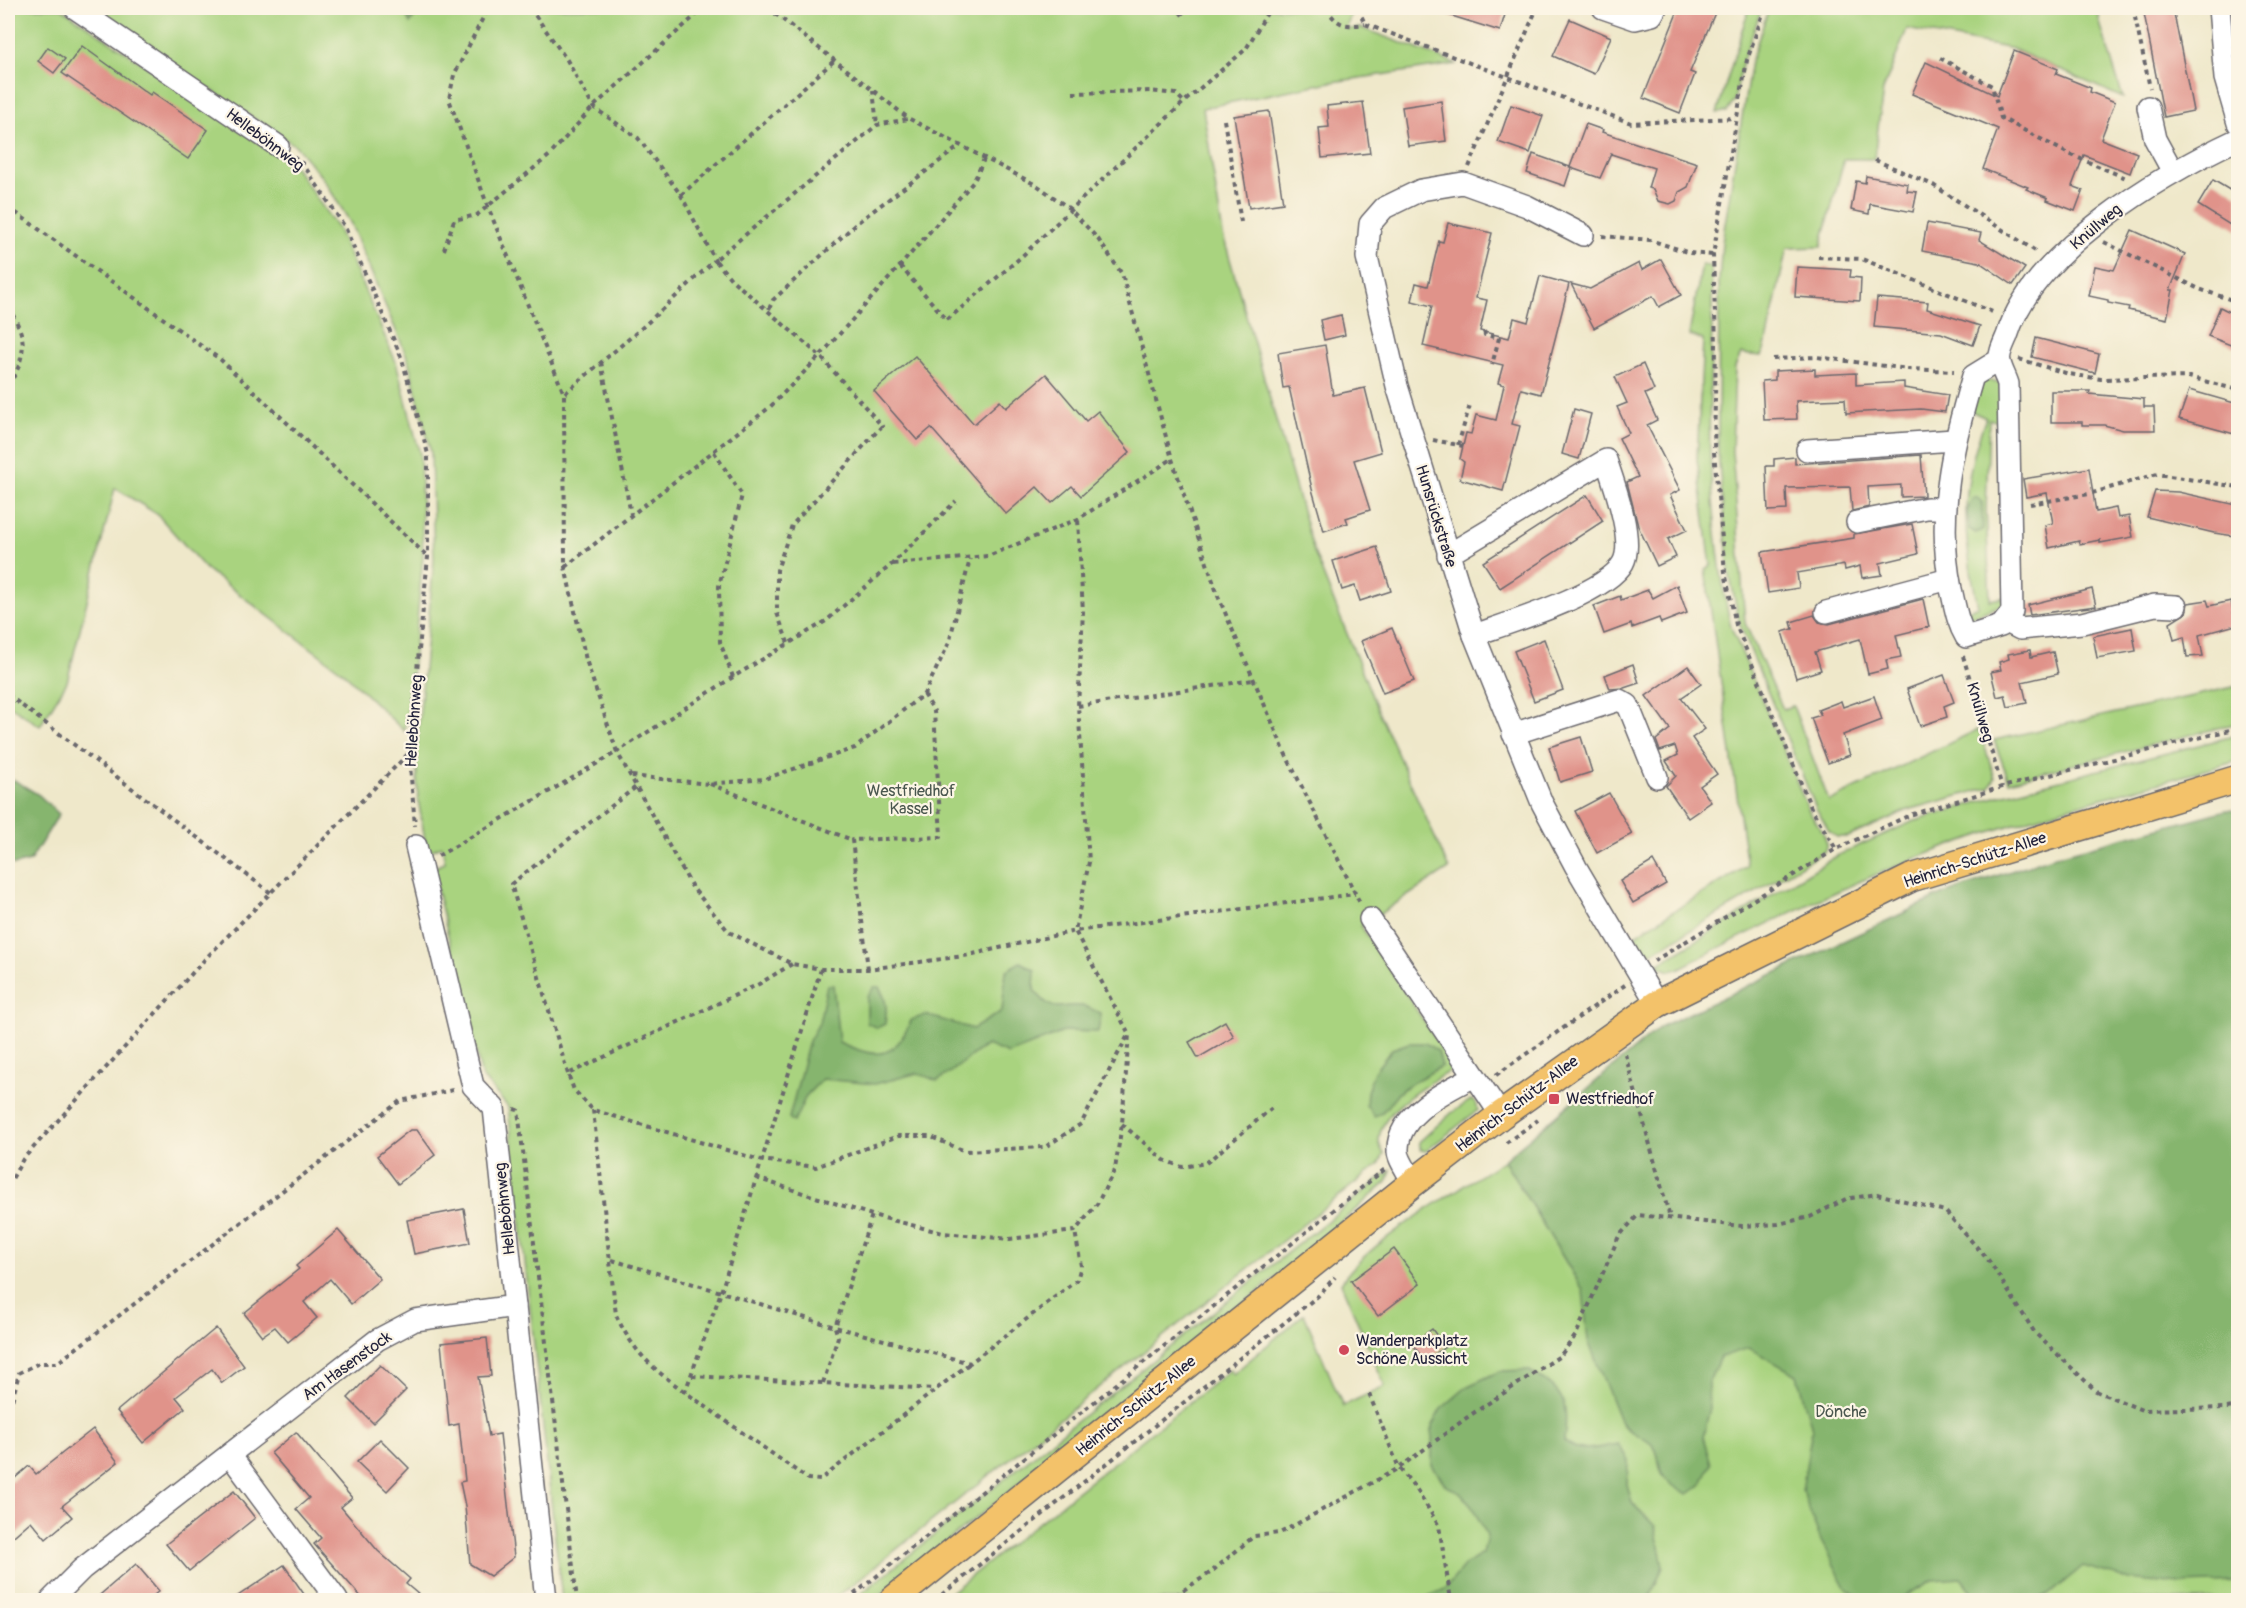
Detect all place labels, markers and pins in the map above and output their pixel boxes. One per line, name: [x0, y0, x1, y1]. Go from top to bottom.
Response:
place label: Westfriedhof: [1566, 1089, 1655, 1109]
marker: Westfriedhof: [1547, 1092, 1561, 1106]
place label: Wanderparkplatz Schöne Aussicht: [1356, 1331, 1468, 1369]
marker: Wanderparkplatz Schöne Aussicht: [1337, 1343, 1351, 1357]

